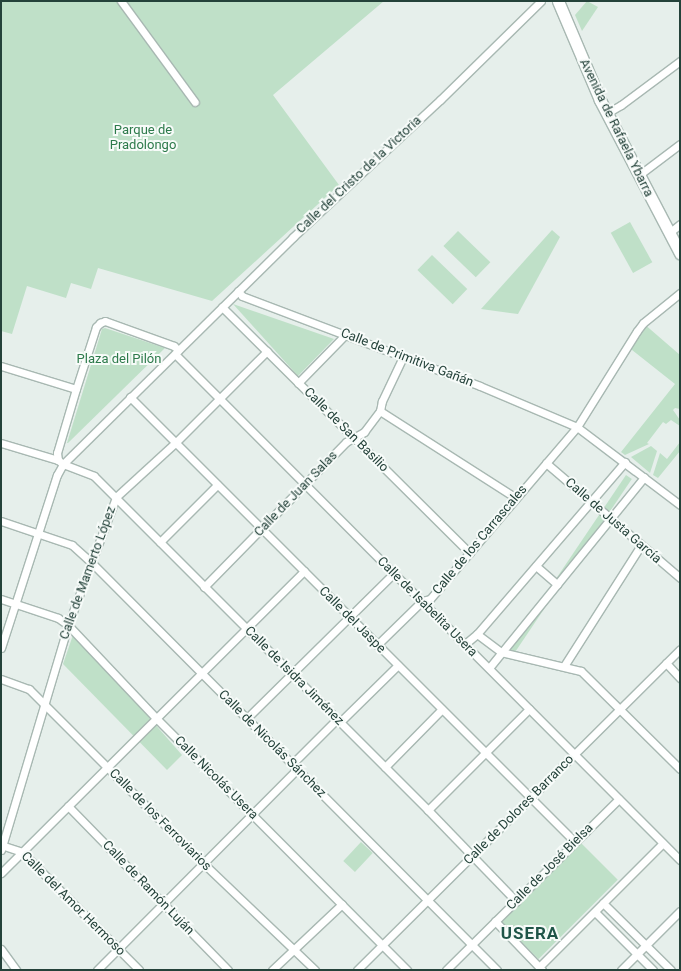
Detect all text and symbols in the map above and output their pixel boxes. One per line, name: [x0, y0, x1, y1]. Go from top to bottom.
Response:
street label: Avenida de Rafaela Ybarra: [576, 56, 656, 200]
street label: Calle del Cristo de la Victoria: [293, 113, 425, 237]
park label: Parque de Pradolongo: [110, 123, 176, 154]
street label: Calle de Primitiva Gañán: [338, 325, 476, 391]
park label: Plaza del Pilón: [77, 351, 161, 367]
street label: Calle de San Basilio: [300, 384, 392, 476]
street label: Calle de Juan Salas: [251, 448, 341, 540]
street label: Calle de Justa García: [562, 475, 664, 567]
street label: Calle de los Carrascales: [430, 482, 530, 598]
street label: Calle de Mamerto López: [57, 504, 119, 642]
street label: Calle de Isabelita Usera: [374, 554, 480, 660]
street label: Calle del Jaspe: [315, 583, 389, 657]
street label: Calle de Isidra Jiménez: [241, 623, 347, 729]
street label: Calle de Nicolás Sánchez: [215, 687, 329, 801]
street label: Calle Nicolás Usera: [171, 733, 261, 823]
street label: Calle de Dolores Barranco: [461, 752, 577, 868]
street label: Calle de los Ferroviarios: [106, 766, 214, 874]
street label: Calle de José Bielsa: [503, 820, 597, 914]
street label: Calle de Ramón Luján: [99, 838, 197, 938]
street label: Calle del Amor Hermoso: [18, 849, 128, 959]
district label: USERA: [501, 924, 559, 944]

